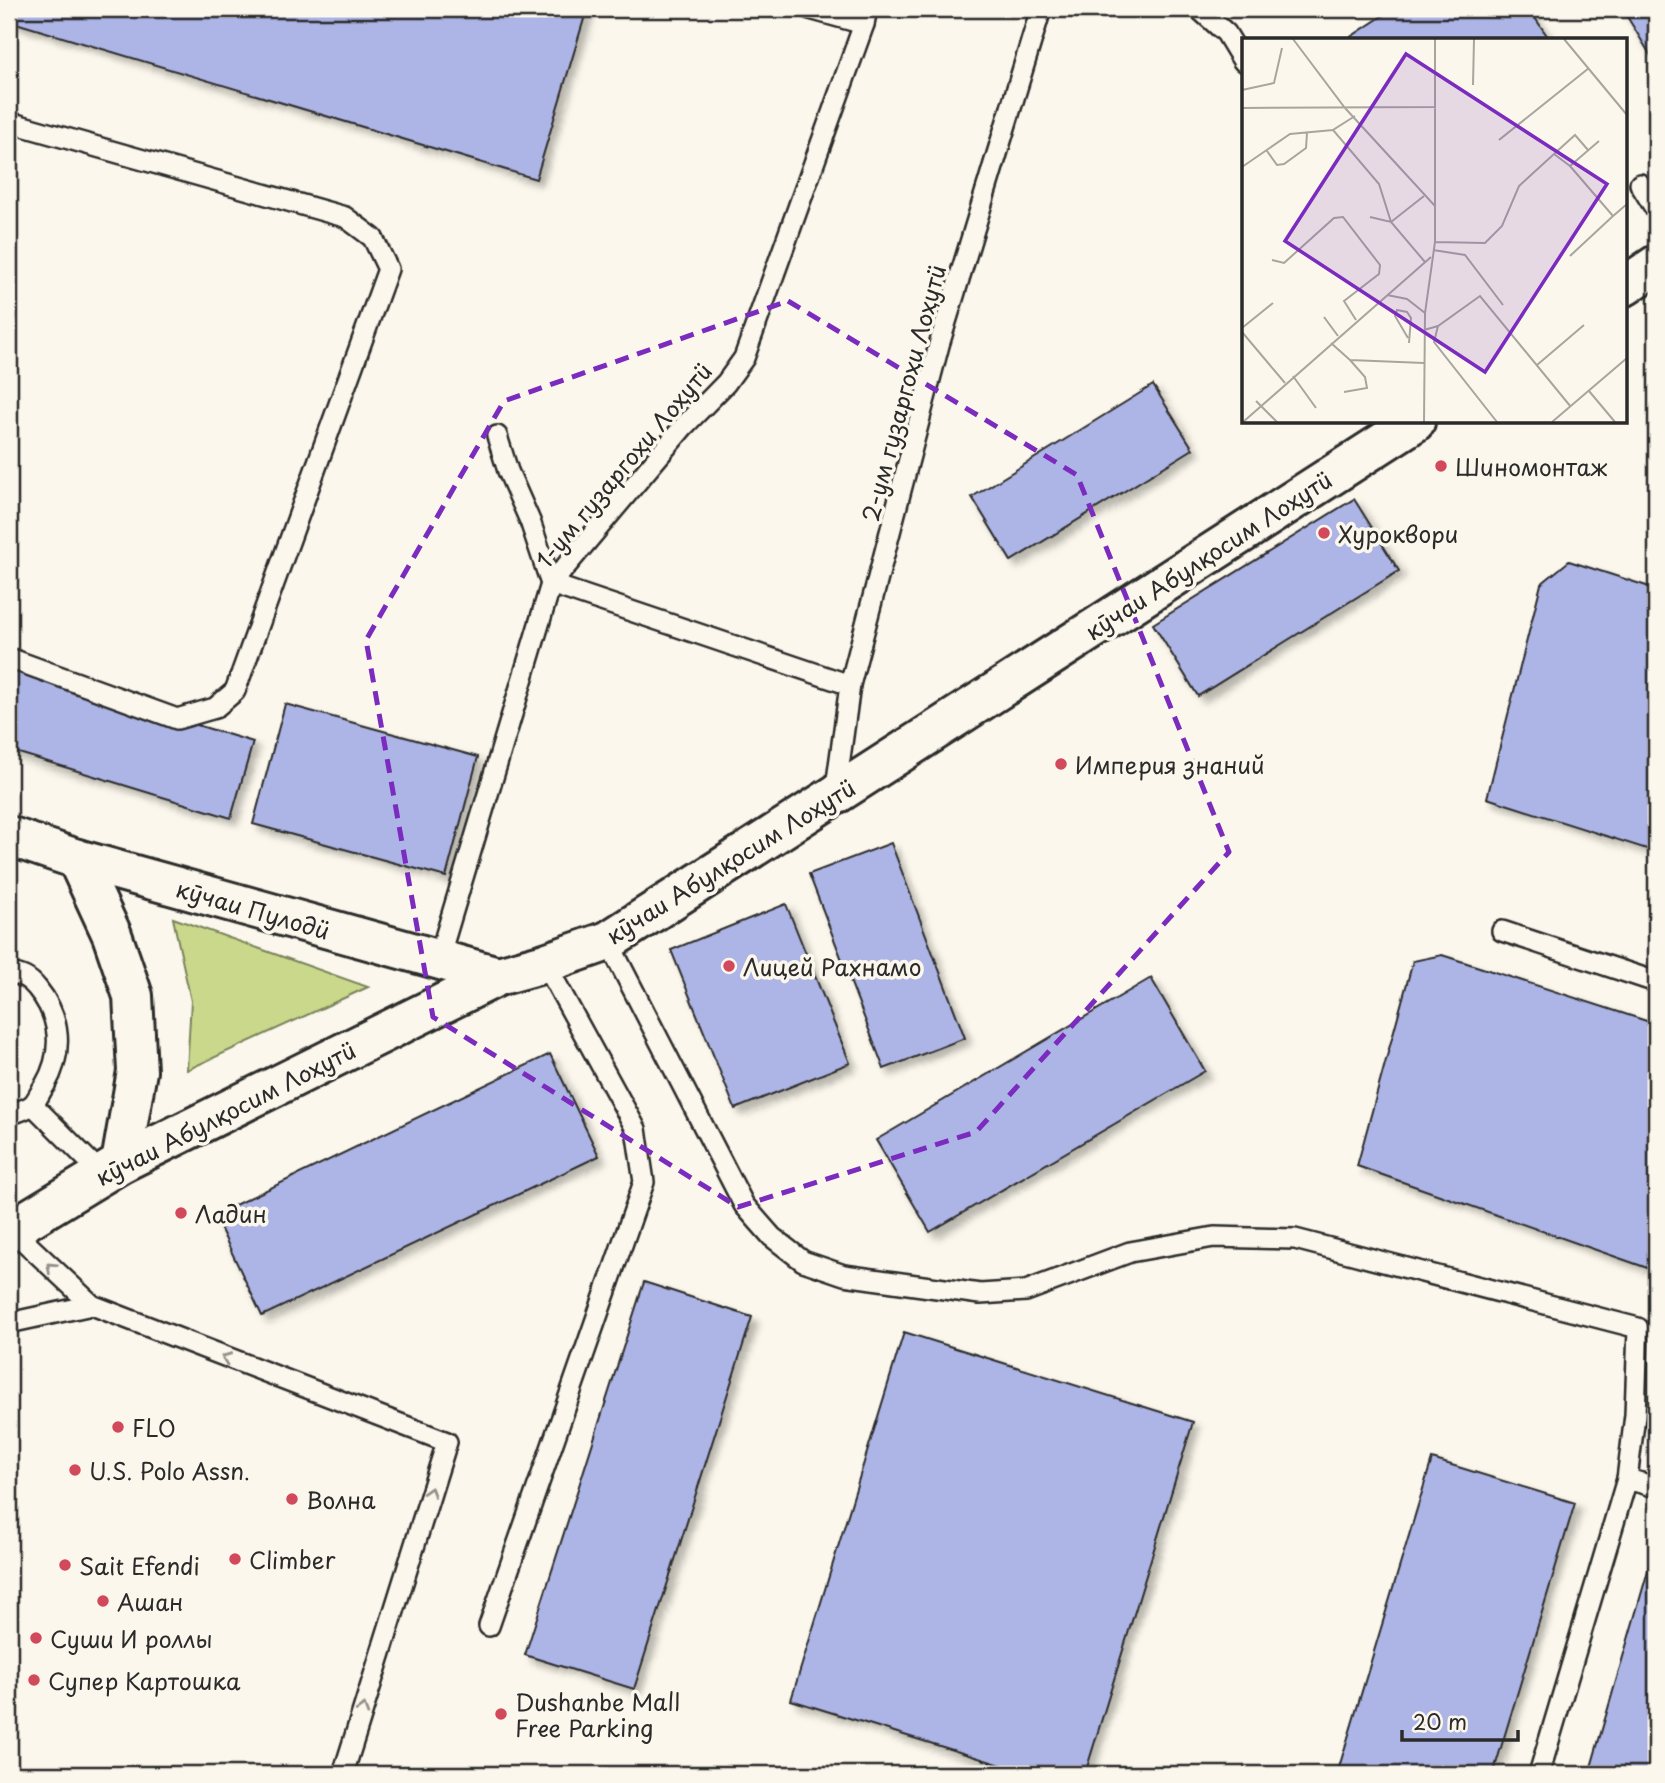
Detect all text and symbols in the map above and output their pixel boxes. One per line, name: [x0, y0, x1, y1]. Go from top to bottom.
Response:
inset map: [1242, 38, 1626, 424]
street label: 2-ум гузаргоҳи Лоҳутӣ: [852, 261, 954, 525]
street label: 1-ум гузаргоҳи Лоҳутӣ: [526, 355, 720, 575]
place label: Шиномонтаж: [1455, 449, 1608, 484]
marker: Шиномонтаж: [1433, 458, 1449, 474]
street label: кӯчаи Абулқосим Лоҳутӣ: [1078, 462, 1338, 648]
place label: Хуроквори: [1338, 516, 1458, 551]
marker: Хуроквори: [1316, 525, 1332, 541]
place label: Империя знаний: [1075, 747, 1264, 782]
marker: Империя знаний: [1053, 756, 1069, 772]
street label: кӯчаи Абулқосим Лоҳутӣ: [599, 770, 861, 952]
street label: кӯчаи Пулодӣ: [172, 870, 334, 948]
place label: Лицей Рахнамо: [743, 949, 922, 984]
marker: Лицей Рахнамо: [721, 958, 737, 974]
street label: кӯчаи Абулқосим Лоҳутӣ: [89, 1032, 361, 1194]
place label: Ладин: [195, 1196, 267, 1231]
marker: Ладин: [173, 1205, 189, 1221]
one-way arrow: [47, 1263, 60, 1276]
one-way arrow: [221, 1352, 233, 1366]
place label: FLO: [132, 1410, 176, 1445]
marker: FLO: [110, 1419, 126, 1435]
place label: U.S. Polo Assn.: [89, 1453, 250, 1488]
marker: U.S. Polo Assn.: [67, 1462, 83, 1478]
place label: Волна: [306, 1482, 376, 1517]
one-way arrow: [422, 1486, 437, 1498]
marker: Волна: [284, 1491, 300, 1507]
place label: Climber: [249, 1542, 336, 1577]
place label: Sait Efendi: [79, 1548, 200, 1583]
marker: Climber: [227, 1551, 243, 1567]
marker: Sait Efendi: [57, 1557, 73, 1573]
place label: Ашан: [117, 1584, 183, 1619]
marker: Ашан: [95, 1593, 111, 1609]
place label: Суши И роллы: [50, 1621, 212, 1656]
marker: Суши И роллы: [28, 1630, 44, 1646]
place label: Супер Картошка: [48, 1663, 241, 1698]
marker: Супер Картошка: [26, 1672, 42, 1688]
place label: Dushanbe Mall Free Parking: [515, 1684, 680, 1745]
scale bar: [1402, 1699, 1518, 1743]
one-way arrow: [355, 1703, 369, 1716]
text: 20 m: [1413, 1705, 1467, 1737]
marker: Dushanbe Mall Free Parking: [493, 1706, 509, 1722]

